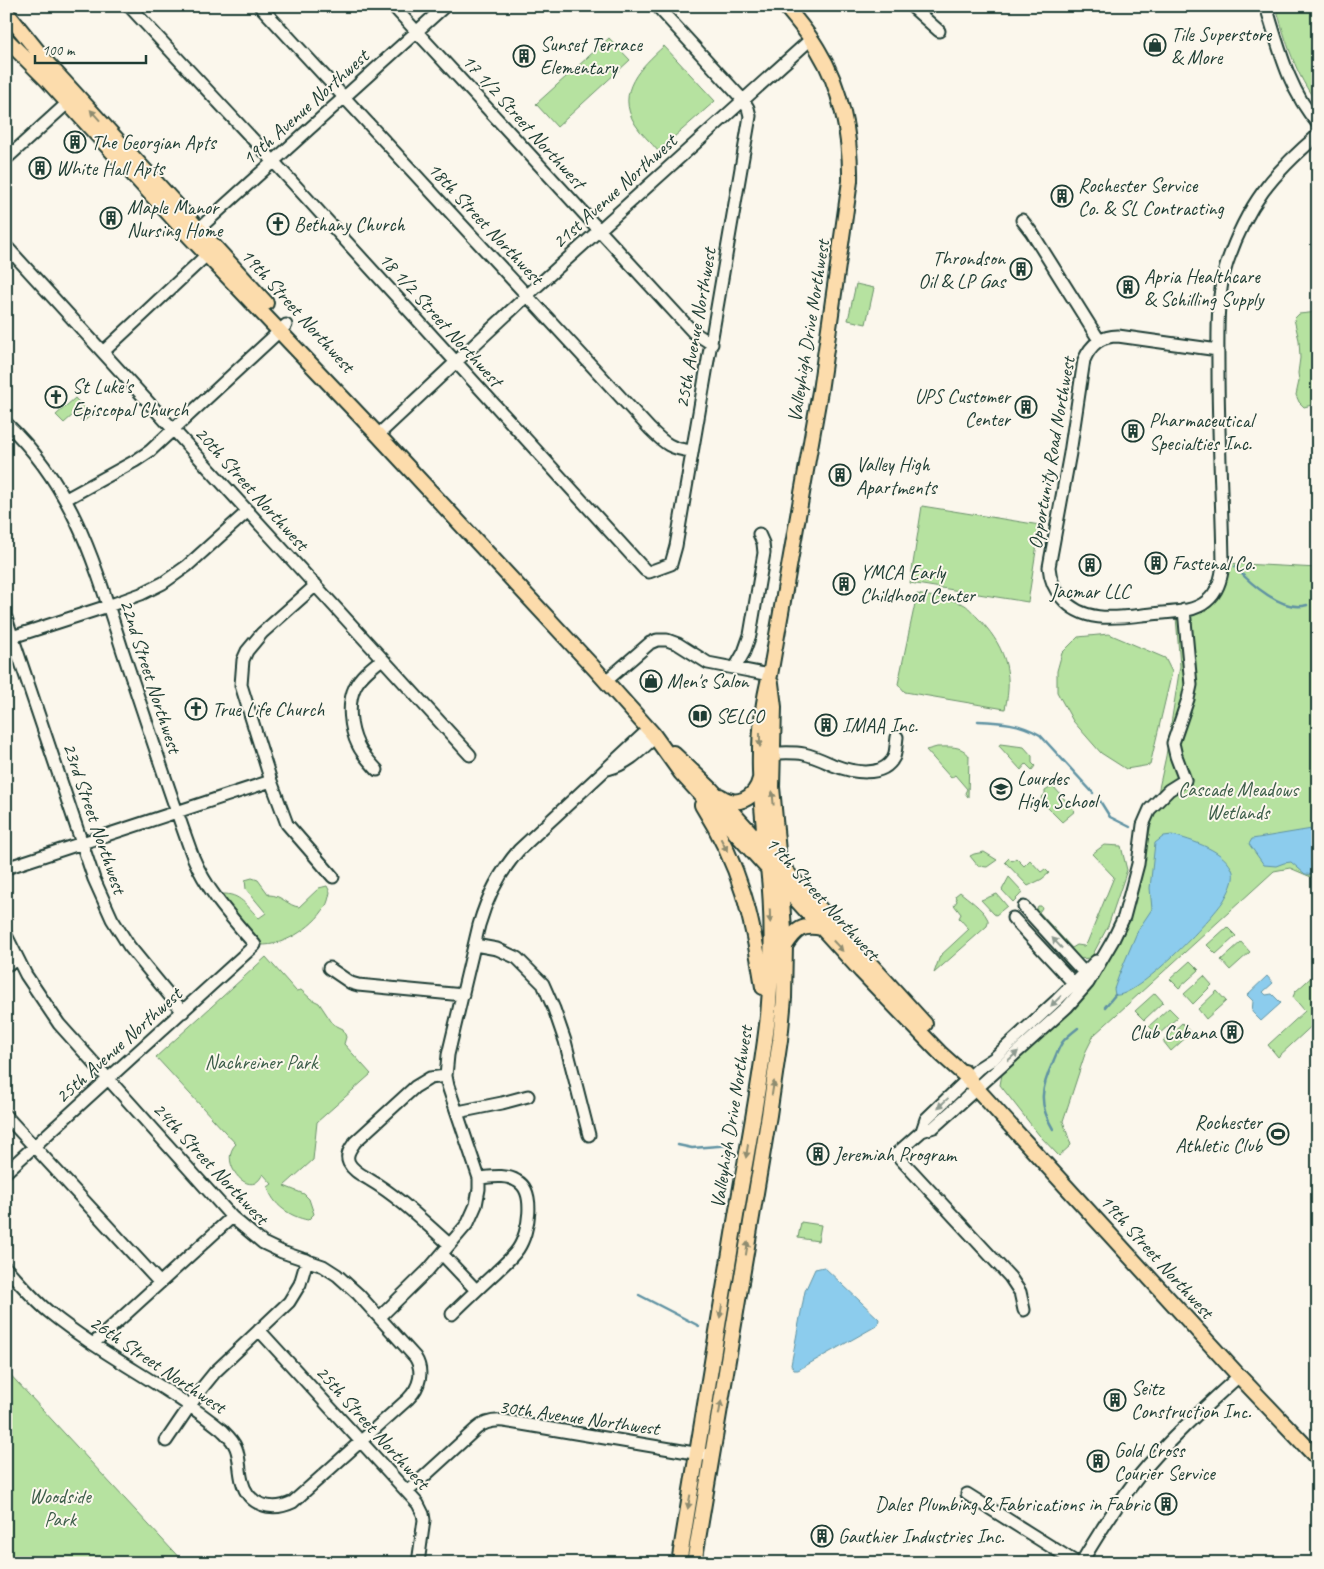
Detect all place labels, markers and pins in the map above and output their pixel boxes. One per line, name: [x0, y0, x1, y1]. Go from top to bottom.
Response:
place label: Tile Superstore & More: [1171, 22, 1273, 70]
place label: Sunset Terrace Elementary: [540, 32, 644, 80]
shop icon: Tile Superstore & More: [1143, 33, 1167, 57]
building icon: Sunset Terrace Elementary: [512, 44, 536, 68]
building icon: The Georgian Apts: [63, 130, 87, 154]
place label: The Georgian Apts: [91, 130, 218, 155]
building icon: White Hall Apts: [28, 156, 52, 180]
place label: White Hall Apts: [56, 156, 166, 181]
place label: Rochester Service Co. & SL Contracting: [1078, 173, 1224, 221]
building icon: Rochester Service Co. & SL Contracting: [1050, 184, 1074, 208]
place label: Maple Manor Nursing Home: [127, 195, 224, 243]
building icon: Maple Manor Nursing Home: [99, 206, 123, 230]
church icon: Bethany Church: [266, 212, 290, 236]
place label: Bethany Church: [294, 212, 405, 237]
place label: Throndson Oil & LP Gas: [918, 246, 1007, 294]
building icon: Throndson Oil & LP Gas: [1009, 257, 1033, 281]
place label: Apria Healthcare & Schilling Supply: [1144, 264, 1265, 312]
building icon: Apria Healthcare & Schilling Supply: [1116, 275, 1140, 299]
place label: St Luke's Episcopal Church: [72, 374, 189, 422]
place label: UPS Customer Center: [914, 384, 1012, 432]
church icon: St Luke's Episcopal Church: [44, 385, 68, 409]
building icon: UPS Customer Center: [1014, 395, 1038, 419]
place label: Pharmaceutical Specialties Inc.: [1149, 408, 1257, 456]
building icon: Pharmaceutical Specialties Inc.: [1121, 419, 1145, 443]
place label: Valley High Apartments: [856, 452, 938, 500]
building icon: Valley High Apartments: [828, 463, 852, 487]
building icon: Fastenal Co.: [1144, 551, 1168, 575]
place label: Fastenal Co.: [1172, 551, 1255, 576]
building icon: Jacmar LLC: [1078, 553, 1102, 577]
place label: YMCA Early Childhood Center: [860, 560, 977, 608]
building icon: YMCA Early Childhood Center: [832, 572, 856, 596]
place label: Jacmar LLC: [1049, 579, 1132, 604]
shop icon: Men's Salon: [639, 669, 663, 693]
place label: Men's Salon: [667, 669, 750, 694]
church icon: True Life Church: [184, 697, 208, 721]
place label: True Life Church: [212, 697, 325, 722]
library icon: SELCO: [688, 704, 712, 728]
place label: SELCO: [716, 704, 766, 729]
building icon: IMAA Inc.: [814, 713, 838, 737]
place label: IMAA Inc.: [842, 713, 918, 738]
place label: Lourdes High School: [1017, 766, 1101, 814]
school or university icon: Lourdes High School: [989, 777, 1013, 801]
place label: Club Cabana: [1130, 1020, 1217, 1045]
building icon: Club Cabana: [1220, 1020, 1244, 1044]
place label: Rochester Athletic Club: [1175, 1110, 1264, 1158]
sports icon: Rochester Athletic Club: [1266, 1122, 1290, 1146]
building icon: Jeremiah Program: [806, 1142, 830, 1166]
place label: Jeremiah Program: [833, 1142, 958, 1167]
place label: Seitz Construction Inc.: [1131, 1376, 1251, 1424]
building icon: Seitz Construction Inc.: [1103, 1388, 1127, 1412]
place label: Gold Cross Courier Service: [1114, 1438, 1216, 1486]
building icon: Gold Cross Courier Service: [1086, 1449, 1110, 1473]
place label: Dales Plumbing & Fabrications in Fabric: [875, 1492, 1151, 1517]
building icon: Dales Plumbing & Fabrications in Fabric: [1154, 1492, 1178, 1516]
building icon: Gauthier Industries Inc.: [810, 1524, 834, 1548]
place label: Gauthier Industries Inc.: [838, 1524, 1004, 1549]

